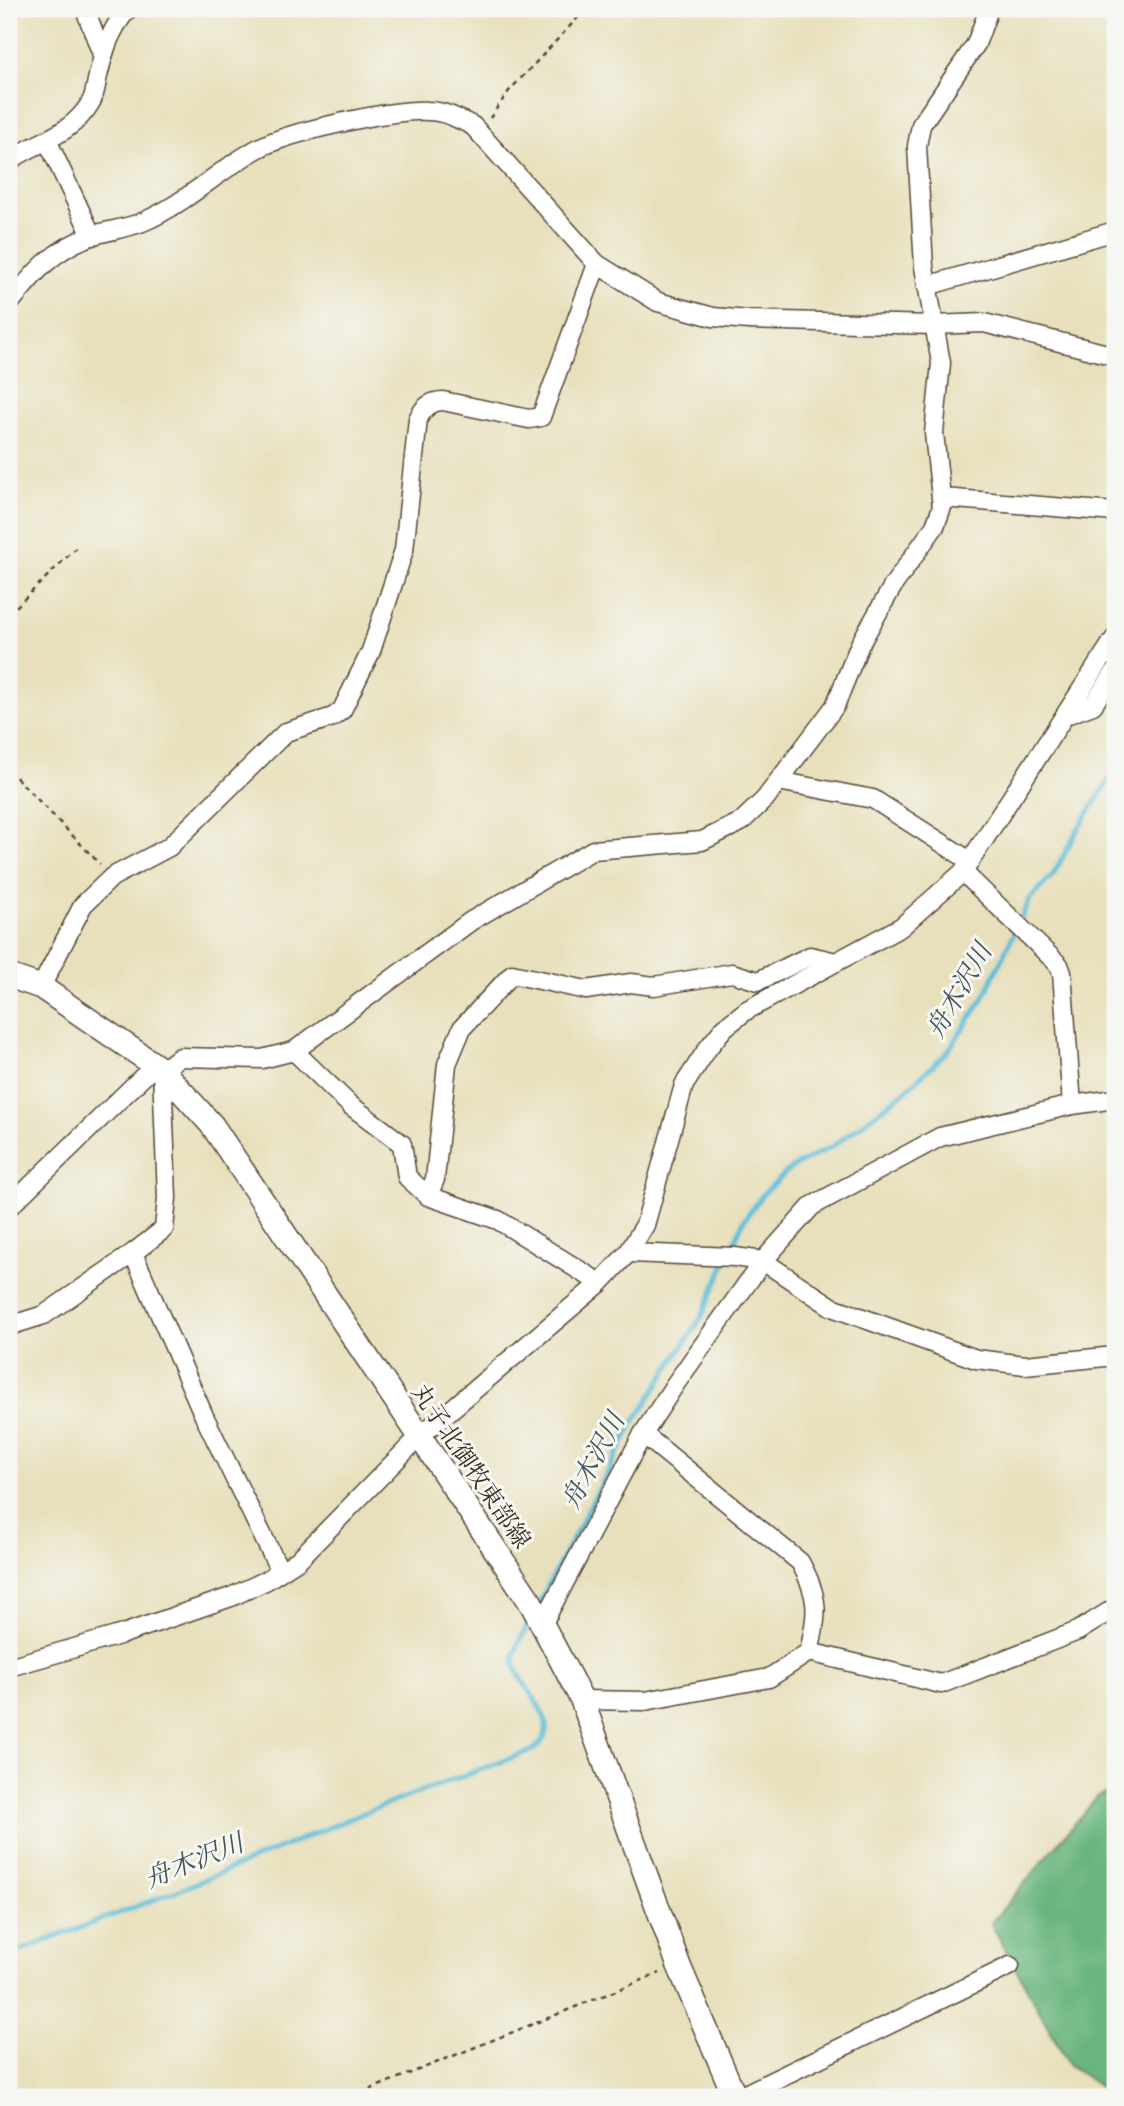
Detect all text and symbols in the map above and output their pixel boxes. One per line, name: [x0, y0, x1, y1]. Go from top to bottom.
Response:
water label: 舟木沢川: [918, 935, 1002, 1045]
street label: 丸子北御牧東部線: [404, 1377, 538, 1555]
water label: 舟木沢川: [553, 1404, 634, 1515]
water label: 舟木沢川: [139, 1824, 252, 1897]

